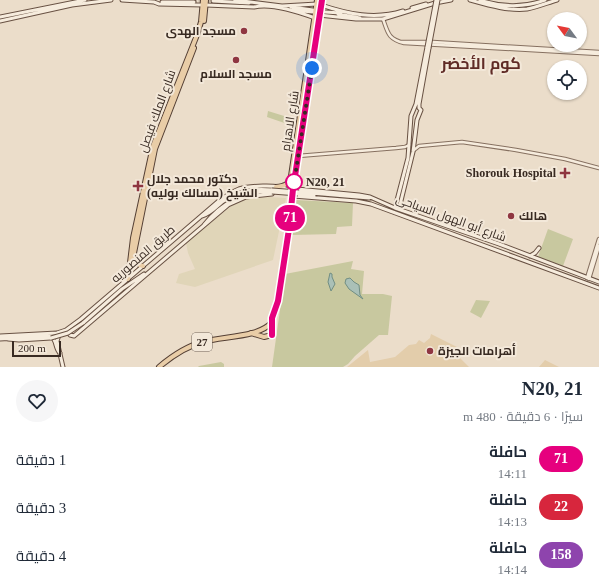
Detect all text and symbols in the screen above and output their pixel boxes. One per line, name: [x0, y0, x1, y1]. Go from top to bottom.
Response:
north arrow: [547, 12, 587, 52]
map controls: [547, 12, 587, 100]
place label: مسجد الهدى: [166, 24, 236, 39]
marker: مسجد الهدى: [239, 26, 249, 36]
marker: مسجد السلام: [231, 55, 241, 65]
district label: كوم الأخضر: [440, 55, 521, 75]
your location: [302, 58, 322, 78]
button: locate: [547, 60, 587, 100]
place label: مسجد السلام: [200, 67, 272, 82]
street label: شارع الملك فيصل: [136, 68, 179, 155]
street label: شارع الاهرام: [278, 90, 303, 152]
place label: Shorouk Hospital: [466, 166, 557, 180]
marker: Shorouk Hospital: [559, 167, 571, 179]
place label: دكتور محمد جلال الشيخ (مسالك بوليه): [147, 172, 258, 202]
marker: N20, 21: [285, 173, 303, 191]
place label: N20, 21: [306, 175, 345, 189]
marker: دكتور محمد جلال الشيخ (مسالك بوليه): [132, 180, 144, 192]
street label: شارع أبو الهول السياحى: [394, 191, 508, 245]
line badge: 71: [272, 205, 308, 231]
place label: هالك: [519, 209, 547, 223]
text: 71: [283, 210, 297, 225]
marker: هالك: [506, 211, 516, 221]
street label: طريق المنصوريه: [108, 222, 178, 286]
road number: 27: [192, 333, 212, 351]
scale bar: [12, 339, 61, 358]
text: 200 m: [18, 342, 46, 354]
place label: أهرامات الجيزة: [438, 343, 516, 359]
marker: أهرامات الجيزة: [425, 346, 435, 356]
text: N20, 21: [522, 378, 583, 399]
button: heart: [16, 380, 58, 422]
text: سيرًا · 6 دقيقة · 480 m: [463, 409, 583, 424]
text: حافلة: [489, 444, 527, 460]
text: 71: [554, 451, 568, 466]
text: 1 دقيقة: [16, 452, 66, 468]
text: 14:11: [498, 466, 527, 481]
text: حافلة: [489, 492, 527, 508]
text: 22: [554, 499, 568, 514]
text: 3 دقيقة: [16, 500, 66, 516]
text: 14:13: [497, 514, 527, 529]
text: حافلة: [489, 540, 527, 556]
text: 158: [551, 547, 572, 562]
text: 4 دقيقة: [16, 548, 66, 564]
text: 14:14: [497, 562, 527, 577]

